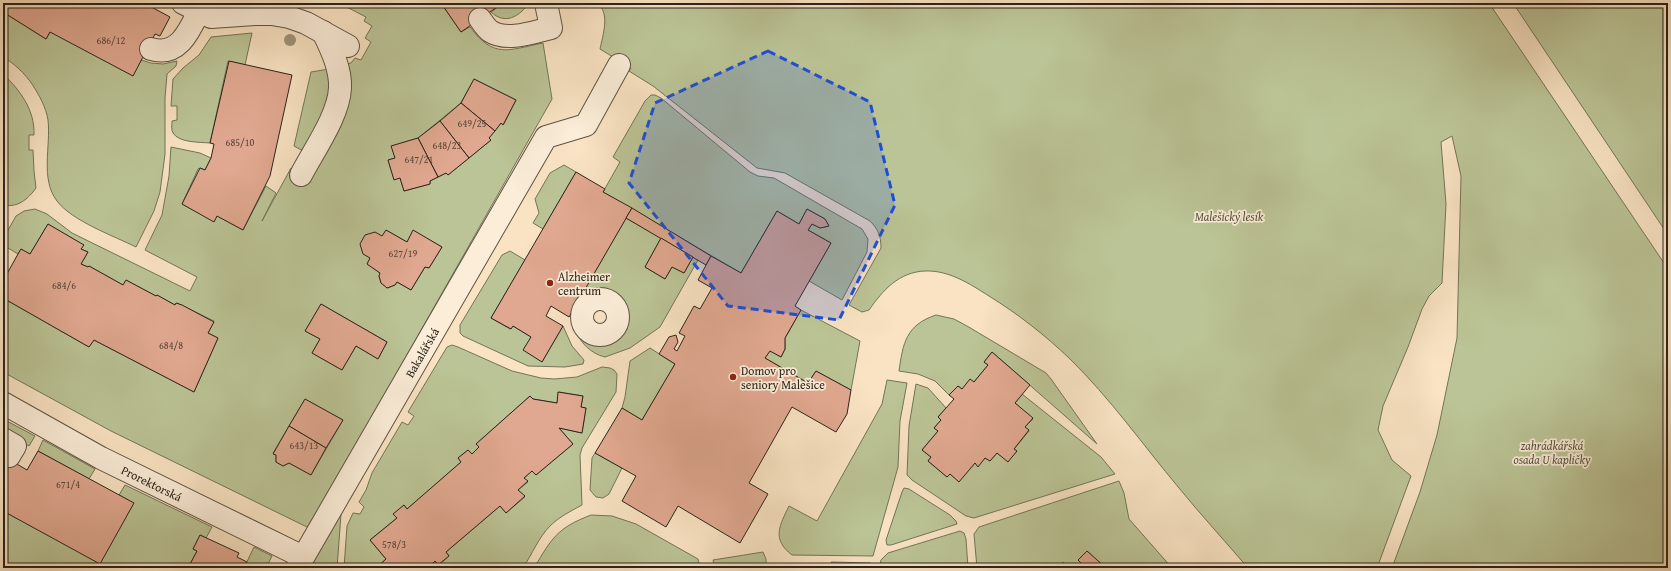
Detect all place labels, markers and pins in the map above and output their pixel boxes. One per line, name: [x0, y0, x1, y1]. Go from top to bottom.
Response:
place label: Alzheimer centrum: [558, 268, 610, 299]
marker: Alzheimer centrum: [545, 278, 555, 288]
place label: Domov pro seniory Malešice: [741, 362, 825, 393]
marker: Domov pro seniory Malešice: [728, 372, 738, 382]

